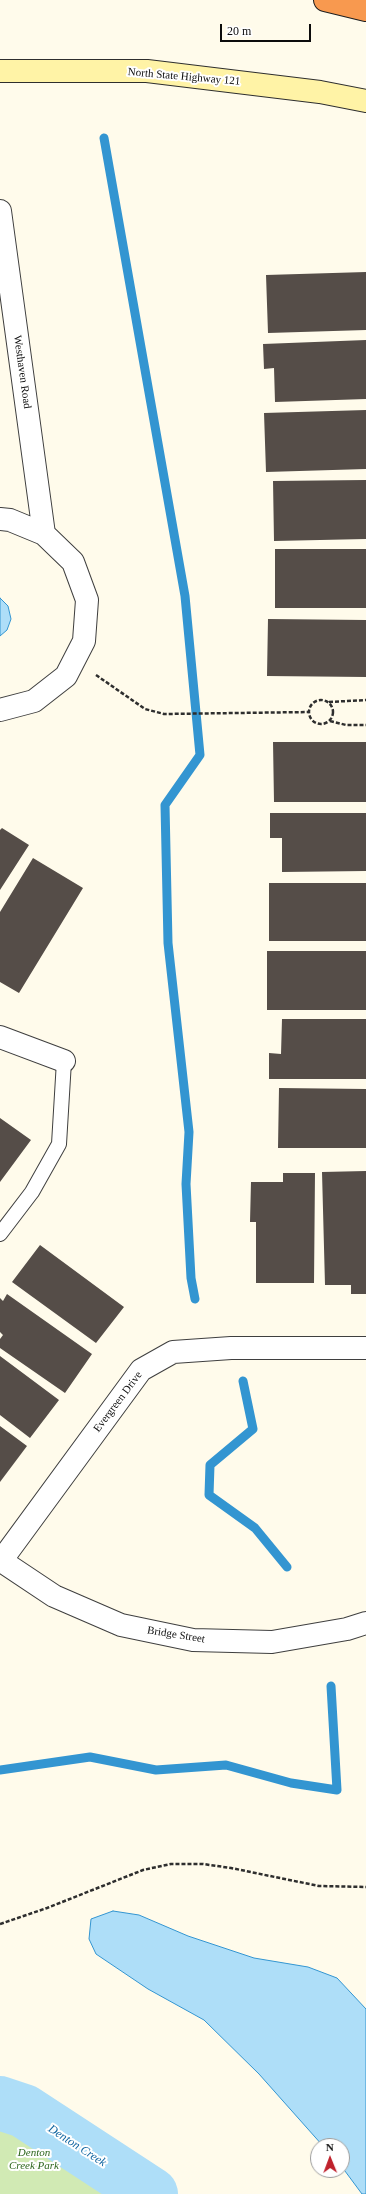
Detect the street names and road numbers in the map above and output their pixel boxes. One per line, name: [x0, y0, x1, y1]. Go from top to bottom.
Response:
street label: North State Highway 121: [127, 66, 241, 88]
street label: Westhaven Road: [10, 334, 34, 410]
street label: Evergreen Drive: [91, 1369, 145, 1435]
street label: Bridge Street: [146, 1624, 206, 1646]

